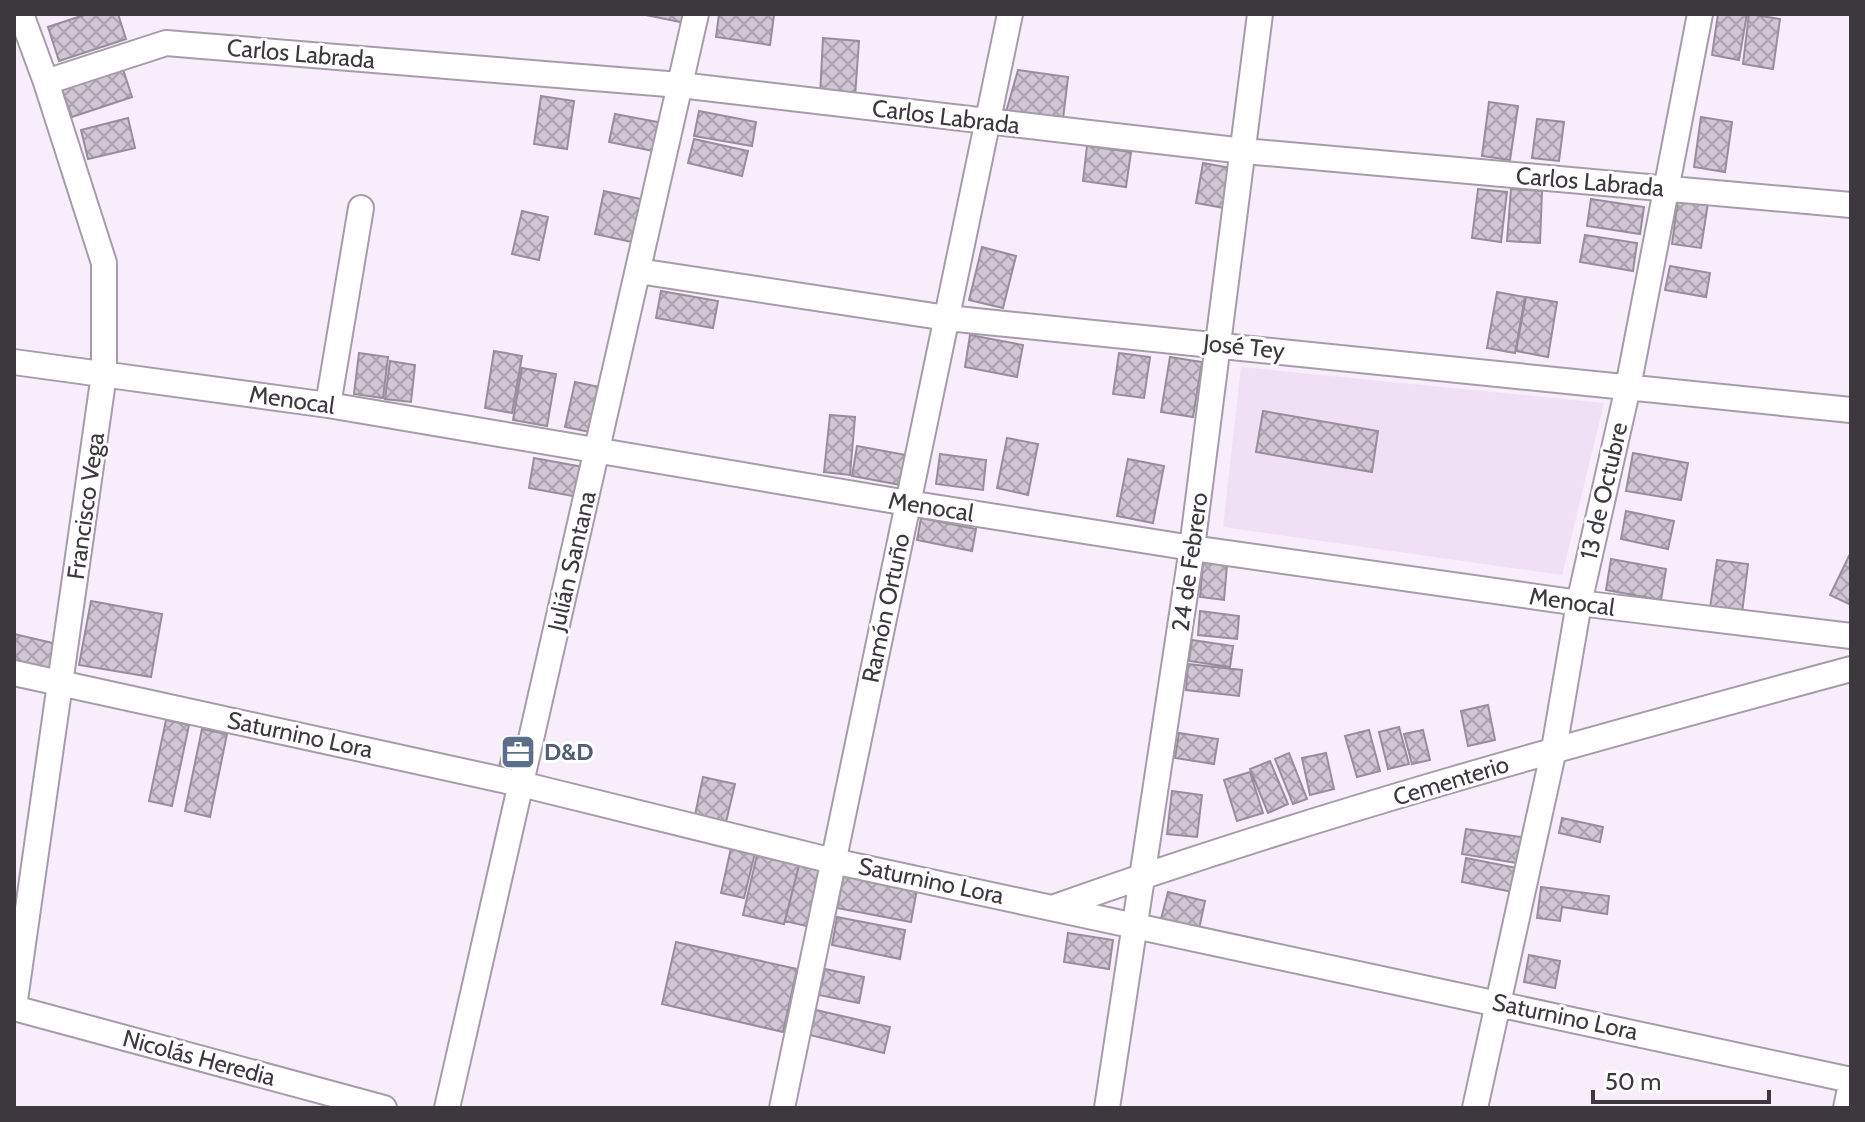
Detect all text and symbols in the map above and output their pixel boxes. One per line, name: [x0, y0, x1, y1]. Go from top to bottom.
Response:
street label: Carlos Labrada: [226, 33, 377, 74]
street label: Carlos Labrada: [871, 93, 1022, 140]
street label: Carlos Labrada: [1515, 161, 1666, 202]
street label: José Tey: [1201, 328, 1286, 365]
street label: Menocal: [247, 379, 337, 420]
street label: 13 de Octubre: [1574, 419, 1633, 562]
street label: Francisco Vega: [61, 430, 110, 581]
street label: Menocal: [886, 485, 976, 528]
street label: Julián Santana: [541, 488, 602, 635]
street label: 24 de Febrero: [1165, 491, 1214, 633]
street label: Ramón Ortuño: [856, 530, 916, 685]
street label: Menocal: [1527, 581, 1617, 622]
street label: Saturnino Lora: [225, 705, 376, 764]
office icon: D&D: [499, 733, 537, 771]
place label: D&D: [544, 737, 594, 766]
street label: Cementerio: [1389, 749, 1512, 812]
street label: Saturnino Lora: [856, 851, 1007, 910]
street label: Saturnino Lora: [1490, 987, 1641, 1046]
street label: Nicolás Heredia: [120, 1023, 279, 1092]
scale bar: [1593, 1054, 1769, 1104]
text: 50 m: [1605, 1067, 1661, 1096]

